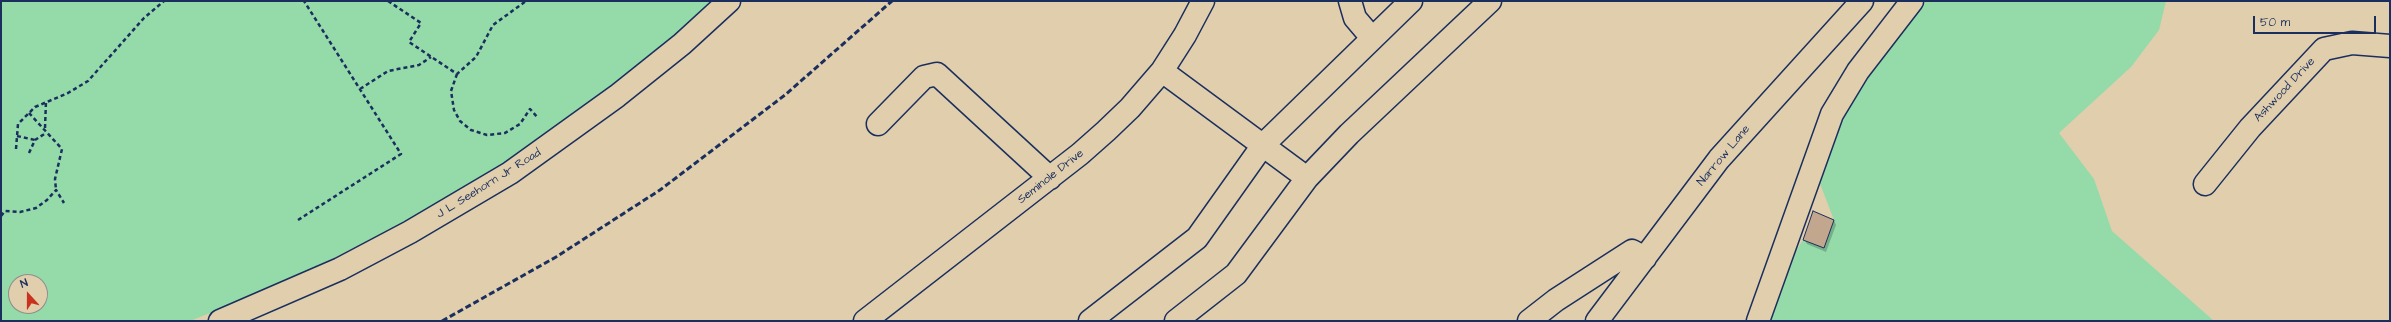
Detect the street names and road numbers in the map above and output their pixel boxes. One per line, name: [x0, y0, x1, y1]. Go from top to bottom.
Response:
street label: Ashwood Drive: [2252, 55, 2318, 125]
street label: Narrow Lane: [1694, 123, 1754, 189]
street label: J L Seehorn Jr Road: [434, 146, 544, 222]
street label: Seminole Drive: [1015, 147, 1087, 207]

